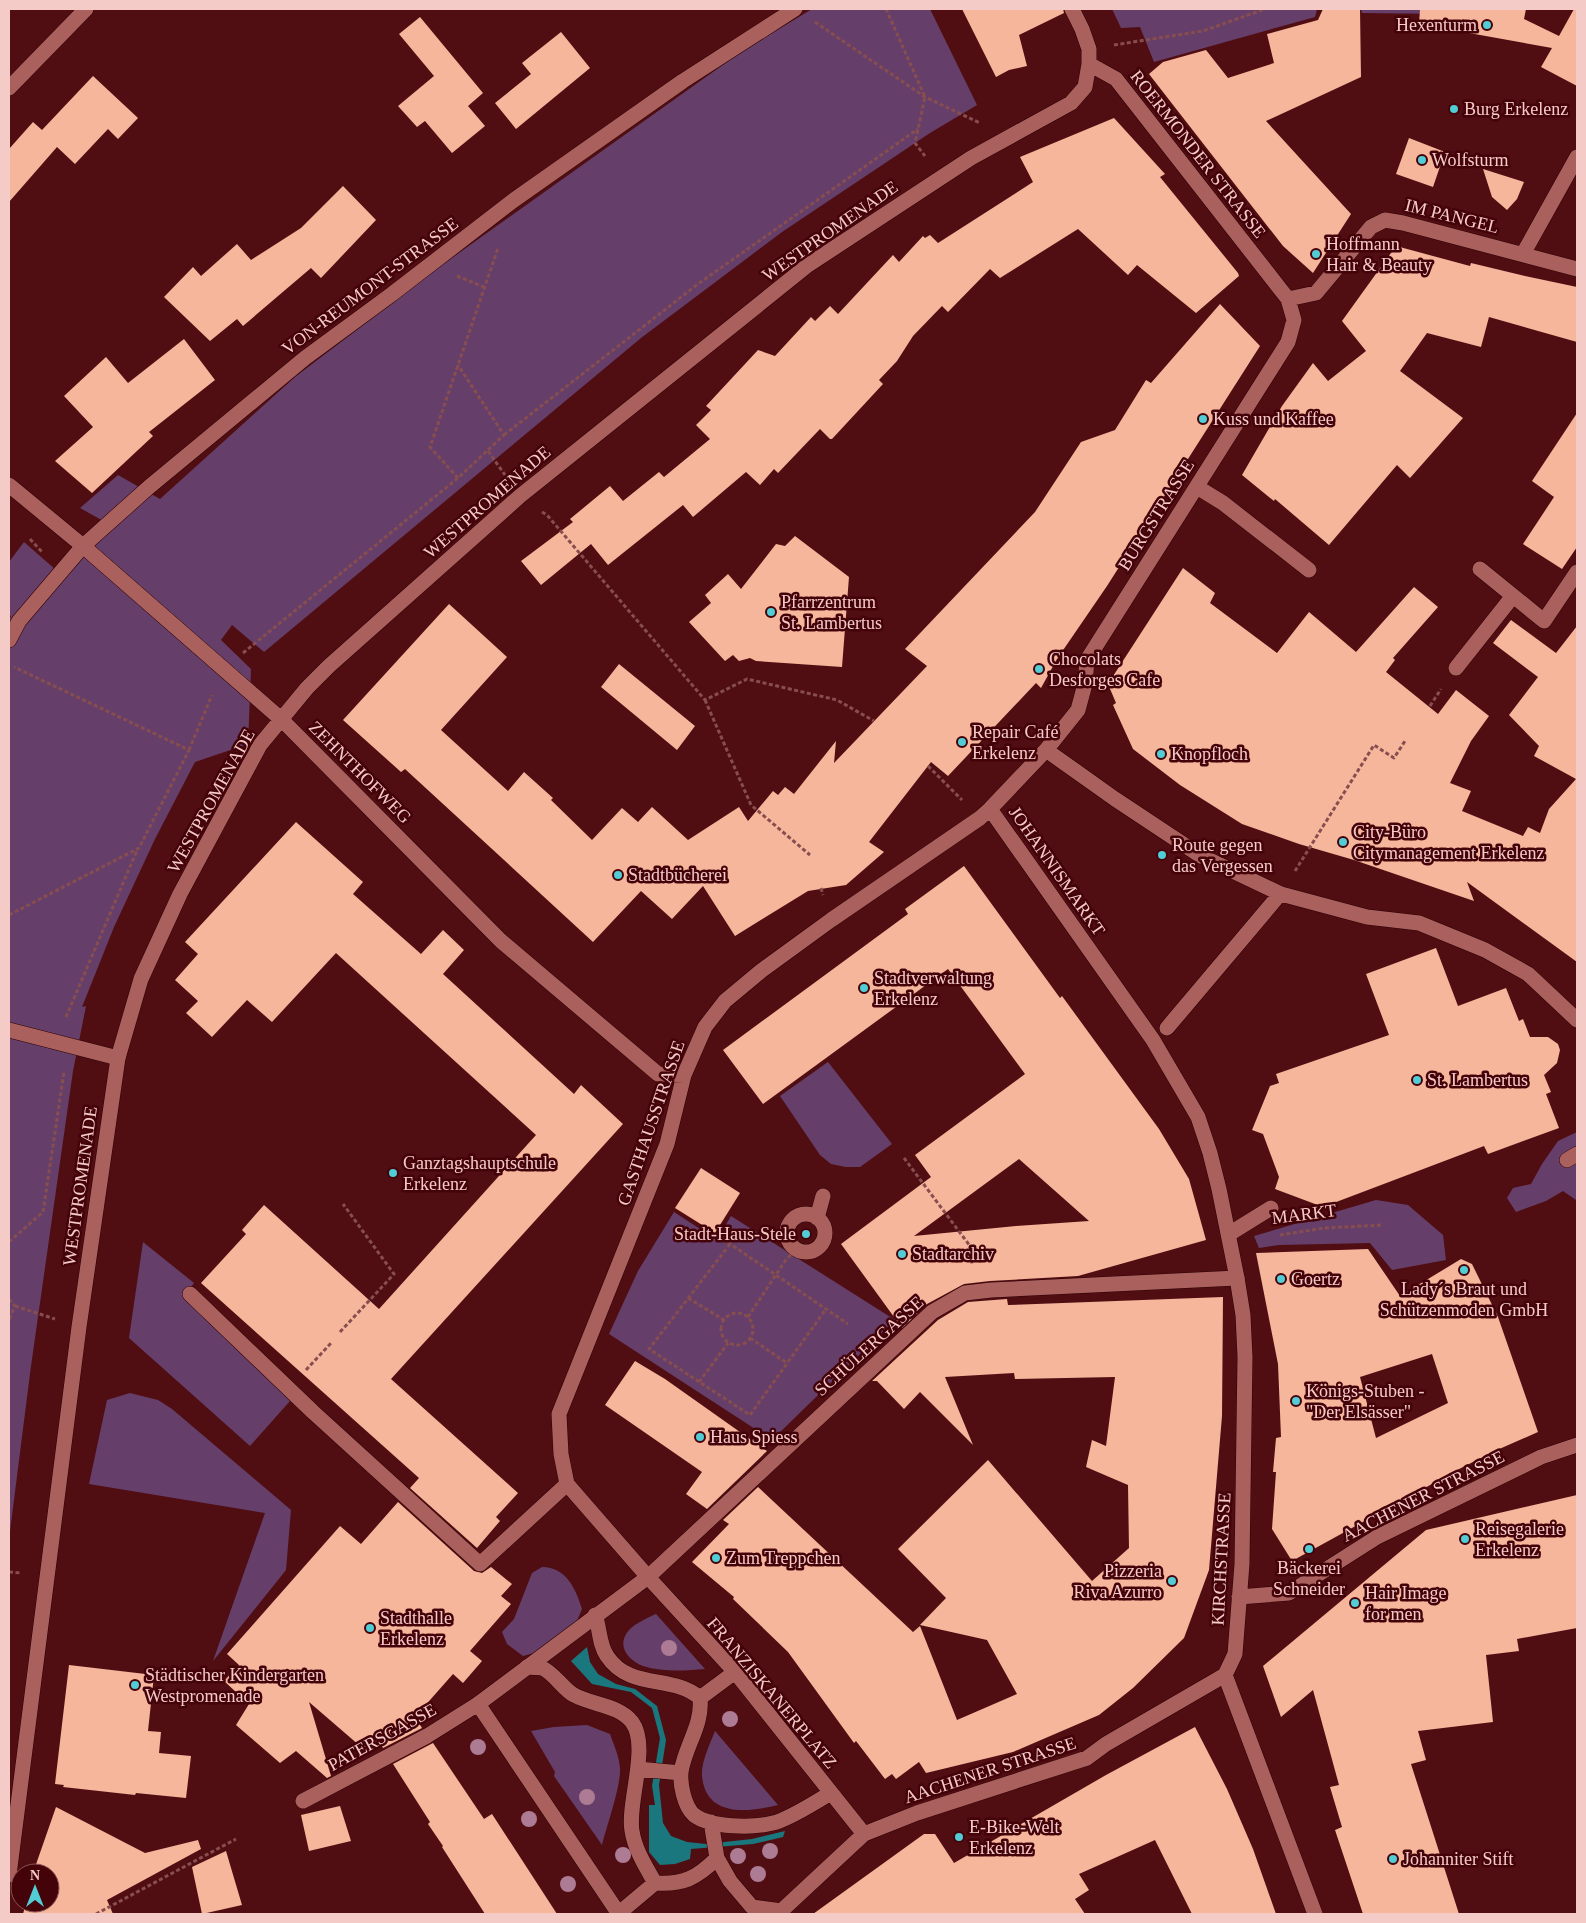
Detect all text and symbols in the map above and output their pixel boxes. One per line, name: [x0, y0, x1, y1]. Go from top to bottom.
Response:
place label: Hexenturm: [1396, 15, 1477, 35]
marker: Hexenturm: [1481, 19, 1493, 31]
street label: ROERMONDER STRASSE: [1126, 66, 1270, 242]
place label: Burg Erkelenz: [1464, 99, 1568, 119]
marker: Burg Erkelenz: [1448, 103, 1460, 115]
place label: Wolfsturm: [1432, 150, 1509, 170]
marker: Wolfsturm: [1416, 154, 1428, 166]
street label: WESTPROMENADE: [758, 177, 902, 285]
street label: IM PANGEL: [1403, 195, 1501, 237]
street label: VON-REUMONT-STRASSE: [278, 213, 462, 359]
place label: Hoffmann Hair & Beauty: [1326, 234, 1432, 275]
marker: Hoffmann Hair & Beauty: [1310, 248, 1322, 260]
place label: Kuss und Kaffee: [1213, 409, 1334, 429]
marker: Kuss und Kaffee: [1197, 413, 1209, 425]
street label: WESTPROMENADE: [420, 442, 554, 562]
street label: BURGSTRASSE: [1114, 456, 1198, 574]
place label: Pfarrzentrum St. Lambertus: [781, 592, 882, 633]
marker: Pfarrzentrum St. Lambertus: [765, 606, 777, 618]
place label: Chocolats Desforges Cafe: [1049, 649, 1160, 690]
marker: Chocolats Desforges Cafe: [1033, 663, 1045, 675]
street label: ZEHNTHOFWEG: [305, 717, 415, 827]
place label: Repair Café Erkelenz: [972, 722, 1058, 763]
street label: WESTPROMENADE: [163, 726, 259, 876]
marker: Repair Café Erkelenz: [956, 736, 968, 748]
place label: Knopfloch: [1171, 744, 1248, 764]
marker: Knopfloch: [1155, 748, 1167, 760]
street label: JOHANNISMARKT: [1005, 803, 1109, 939]
place label: City-Büro Citymanagement Erkelenz: [1353, 822, 1544, 863]
place label: Route gegen das Vergessen: [1172, 835, 1273, 876]
marker: City-Büro Citymanagement Erkelenz: [1337, 836, 1349, 848]
marker: Route gegen das Vergessen: [1156, 849, 1168, 861]
place label: Stadtbücherei: [628, 865, 727, 885]
marker: Stadtbücherei: [612, 869, 624, 881]
place label: Stadtverwaltung Erkelenz: [874, 968, 992, 1009]
marker: Stadtverwaltung Erkelenz: [858, 982, 870, 994]
street label: GASTHAUSSTRASSE: [613, 1038, 689, 1208]
place label: St. Lambertus: [1427, 1070, 1528, 1090]
marker: St. Lambertus: [1411, 1074, 1423, 1086]
street label: WESTPROMENADE: [59, 1105, 101, 1267]
place label: Ganztagshauptschule Erkelenz: [403, 1153, 556, 1194]
marker: Ganztagshauptschule Erkelenz: [387, 1167, 399, 1179]
street label: MARKT: [1271, 1200, 1337, 1228]
place label: Stadt-Haus-Stele: [674, 1224, 796, 1244]
marker: Stadt-Haus-Stele: [800, 1228, 812, 1240]
place label: Stadtarchiv: [912, 1244, 994, 1264]
marker: Stadtarchiv: [896, 1248, 908, 1260]
marker: Lady´s Braut und Schützenmoden GmbH: [1458, 1264, 1470, 1276]
place label: Goertz: [1291, 1269, 1340, 1289]
marker: Goertz: [1275, 1273, 1287, 1285]
place label: Lady´s Braut und Schützenmoden GmbH: [1380, 1279, 1548, 1320]
street label: SCHÜLERGASSE: [811, 1292, 927, 1400]
place label: Königs-Stuben - "Der Elsässer": [1306, 1381, 1425, 1422]
marker: Königs-Stuben - "Der Elsässer": [1290, 1395, 1302, 1407]
place label: Haus Spiess: [710, 1427, 798, 1447]
marker: Haus Spiess: [694, 1431, 706, 1443]
street label: AACHENER STRASSE: [1338, 1446, 1508, 1546]
street label: KIRCHSTRASSE: [1208, 1492, 1234, 1626]
place label: Reisegalerie Erkelenz: [1475, 1519, 1564, 1560]
marker: Reisegalerie Erkelenz: [1459, 1533, 1471, 1545]
marker: Bäckerei Schneider: [1303, 1543, 1315, 1555]
place label: Zum Treppchen: [726, 1548, 841, 1568]
marker: Zum Treppchen: [710, 1552, 722, 1564]
place label: Bäckerei Schneider: [1273, 1558, 1345, 1599]
place label: Pizzeria Riva Azurro: [1074, 1561, 1162, 1602]
marker: Pizzeria Riva Azurro: [1166, 1575, 1178, 1587]
place label: Hair Image for men: [1365, 1583, 1446, 1624]
marker: Hair Image for men: [1349, 1597, 1361, 1609]
place label: Stadthalle Erkelenz: [380, 1608, 452, 1649]
street label: FRANZISKANERPLATZ: [703, 1613, 841, 1773]
marker: Stadthalle Erkelenz: [364, 1622, 376, 1634]
place label: Städtischer Kindergarten Westpromenade: [145, 1665, 324, 1706]
marker: Städtischer Kindergarten Westpromenade: [129, 1679, 141, 1691]
street label: PATERSGASSE: [325, 1699, 439, 1775]
street label: AACHENER STRASSE: [902, 1733, 1078, 1807]
place label: E-Bike-Welt Erkelenz: [969, 1817, 1060, 1858]
marker: E-Bike-Welt Erkelenz: [953, 1831, 965, 1843]
place label: Johanniter Stift: [1403, 1849, 1514, 1869]
marker: Johanniter Stift: [1387, 1853, 1399, 1865]
north arrow: [10, 1863, 60, 1913]
text: N: [30, 1868, 40, 1883]

